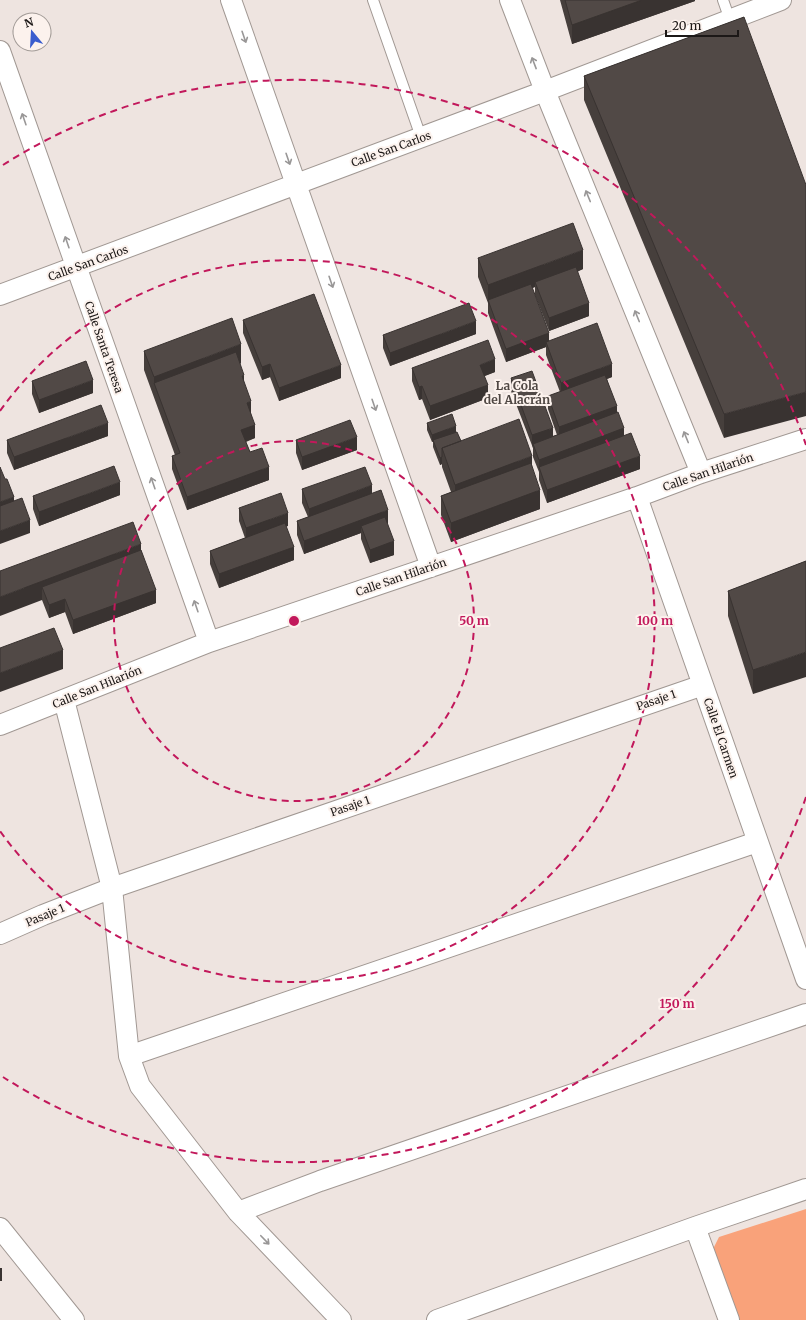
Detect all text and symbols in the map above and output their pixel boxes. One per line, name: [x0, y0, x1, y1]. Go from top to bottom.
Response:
north arrow: [12, 12, 52, 52]
scale bar: [666, 12, 738, 38]
text: N: [23, 14, 35, 30]
text: 20 m: [672, 18, 701, 33]
one-way arrow: [241, 30, 249, 42]
one-way arrow: [529, 57, 537, 69]
one-way arrow: [20, 113, 27, 126]
street label: Calle San Carlos: [349, 128, 433, 170]
one-way arrow: [284, 153, 292, 165]
one-way arrow: [583, 191, 591, 203]
one-way arrow: [63, 236, 71, 248]
street label: Calle San Carlos: [46, 242, 130, 284]
one-way arrow: [328, 275, 335, 288]
street label: Calle Santa Teresa: [82, 299, 126, 395]
one-way arrow: [633, 311, 640, 323]
district label: La Cola del Alacrán: [484, 378, 550, 407]
one-way arrow: [371, 398, 378, 411]
one-way arrow: [682, 431, 690, 443]
street label: Calle San Hilarión: [661, 450, 756, 494]
one-way arrow: [148, 477, 156, 489]
street label: Calle San Hilarión: [354, 555, 449, 599]
one-way arrow: [192, 599, 199, 612]
text: 50 m: [459, 613, 489, 628]
text: 100 m: [637, 613, 673, 628]
centre of rings: [287, 614, 301, 628]
street label: Calle San Hilarión: [50, 663, 144, 711]
street label: Pasaje 1: [634, 687, 678, 713]
street label: Calle El Carmen: [701, 696, 741, 780]
street label: Pasaje 1: [328, 793, 372, 819]
street label: Pasaje 1: [23, 901, 67, 929]
text: 150 m: [660, 996, 695, 1011]
one-way arrow: [260, 1235, 269, 1245]

